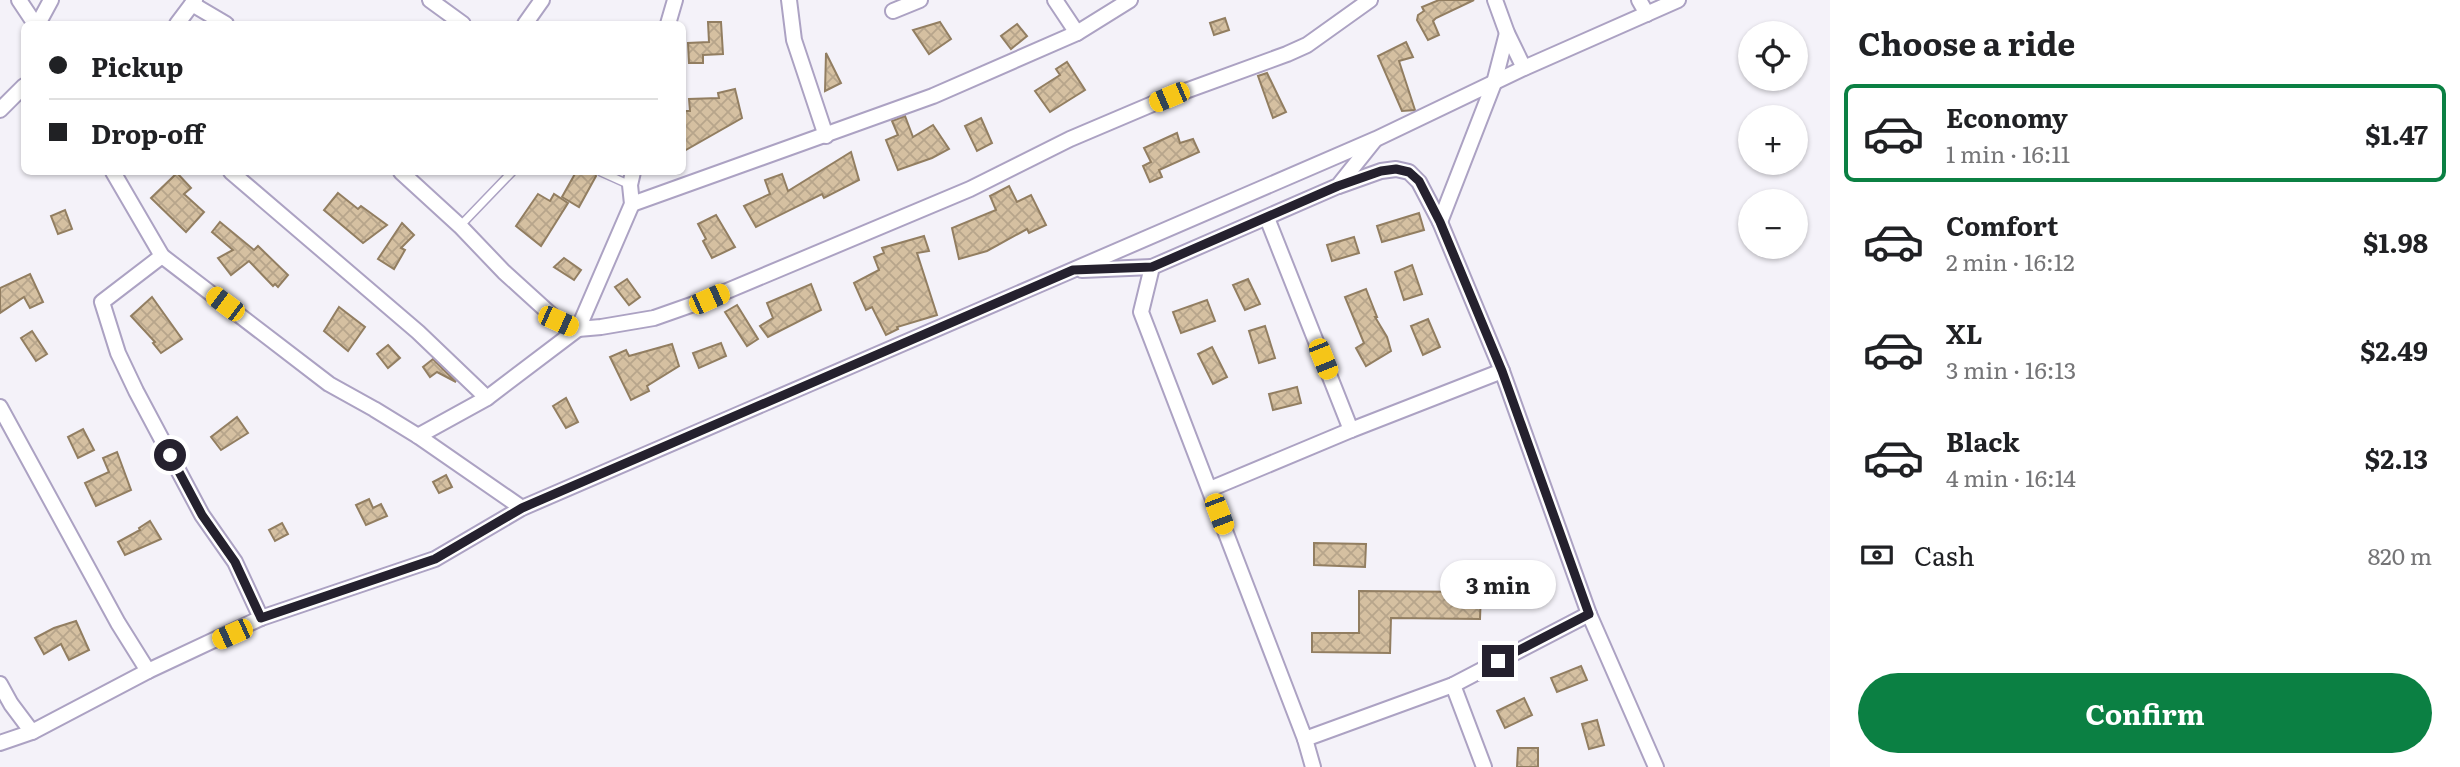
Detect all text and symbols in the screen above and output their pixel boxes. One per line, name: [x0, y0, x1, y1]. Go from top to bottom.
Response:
text: Choose a ride: [1858, 18, 2075, 66]
map controls: [1738, 21, 1808, 259]
button: locate: [1738, 21, 1808, 91]
text: Pickup: [91, 46, 183, 85]
car: [1146, 79, 1193, 115]
text: Economy: [1946, 97, 2068, 136]
icon: car: [1862, 102, 1925, 165]
button: +: [1738, 105, 1808, 175]
text: Drop-off: [91, 113, 204, 152]
text: $1.47: [2365, 114, 2428, 153]
text: 1 min · 16:11: [1946, 136, 2070, 170]
button: −: [1738, 189, 1808, 259]
text: Comfort: [1946, 205, 2058, 244]
icon: car: [1862, 210, 1925, 273]
text: $1.98: [2363, 222, 2428, 261]
text: 2 min · 16:12: [1946, 244, 2075, 278]
car: [686, 281, 733, 317]
car: [202, 283, 249, 325]
car: [535, 303, 582, 339]
text: XL: [1946, 313, 1983, 352]
icon: car: [1862, 318, 1925, 381]
text: $2.49: [2360, 330, 2428, 369]
car: [1306, 336, 1341, 382]
text: 3 min · 16:13: [1946, 352, 2076, 386]
text: Black: [1946, 421, 2020, 460]
icon: car: [1862, 426, 1925, 489]
text: $2.13: [2365, 438, 2428, 477]
route start: [154, 439, 186, 471]
text: 4 min · 16:14: [1946, 460, 2076, 494]
car: [1202, 491, 1237, 537]
text: Cash: [1914, 535, 1975, 574]
icon: cash: [1858, 536, 1896, 574]
text: 820 m: [2368, 538, 2432, 572]
callout: 3 min: [1440, 560, 1556, 608]
text: 3 min: [1466, 567, 1530, 601]
car: [209, 616, 256, 652]
route end: [1482, 645, 1514, 677]
button: Confirm: [1858, 673, 2432, 753]

